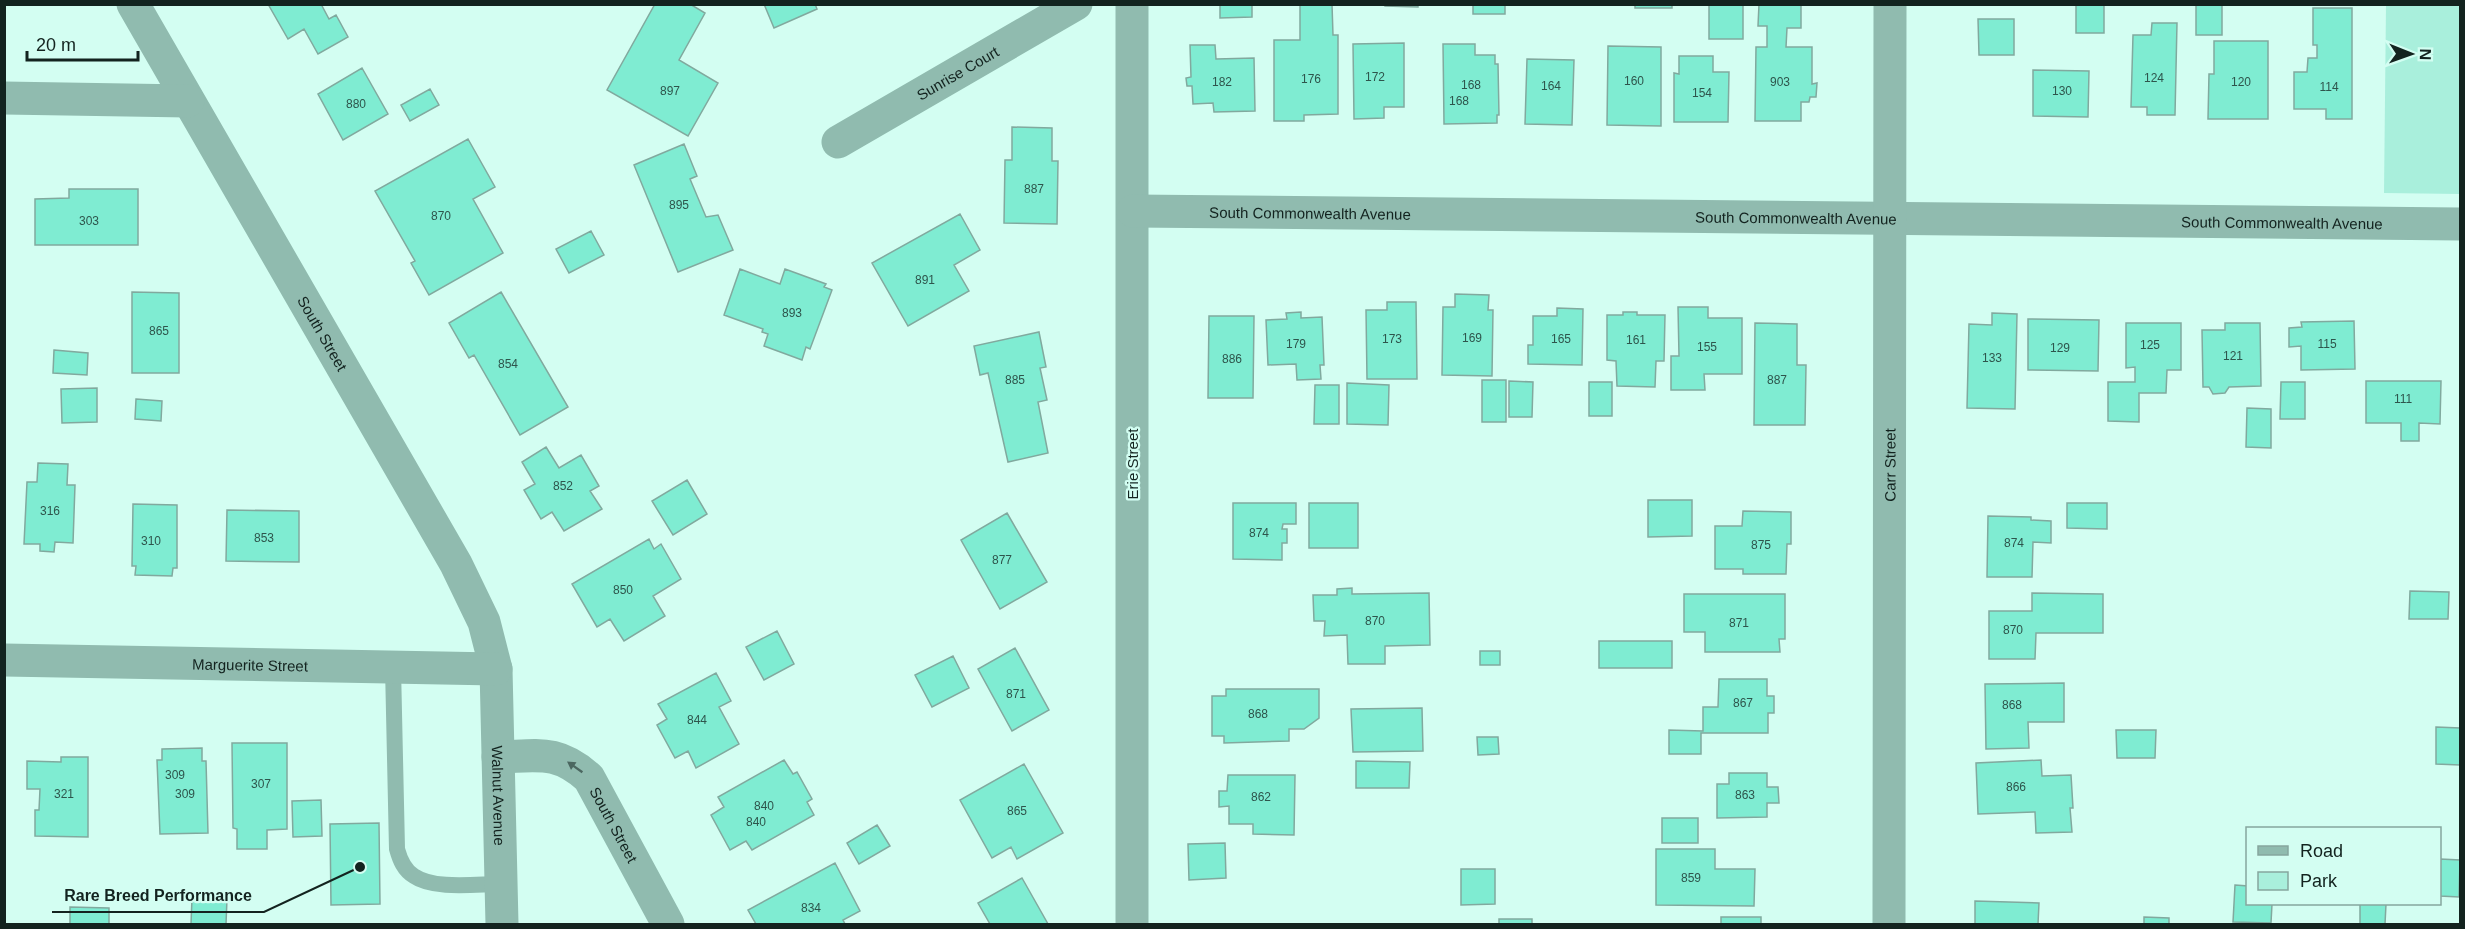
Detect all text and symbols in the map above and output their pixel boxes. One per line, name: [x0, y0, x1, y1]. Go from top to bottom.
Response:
scale bar: [27, 24, 138, 62]
north arrow: [2381, 24, 2441, 84]
text: 20 m: [36, 35, 76, 55]
street label: Sunrise Court: [913, 42, 1002, 103]
text: N: [2417, 48, 2434, 60]
house number: 172: [1365, 70, 1385, 84]
house number: 124: [2144, 71, 2164, 85]
house number: 176: [1301, 72, 1321, 86]
house number: 160: [1624, 74, 1644, 88]
house number: 182: [1212, 75, 1232, 89]
house number: 903: [1770, 75, 1790, 89]
house number: 120: [2231, 75, 2251, 89]
house number: 168: [1461, 78, 1481, 92]
house number: 164: [1541, 79, 1561, 93]
house number: 114: [2319, 80, 2339, 94]
house number: 897: [660, 84, 680, 98]
house number: 130: [2052, 84, 2072, 98]
house number: 154: [1692, 86, 1712, 100]
house number: 168: [1449, 94, 1469, 108]
house number: 880: [346, 97, 366, 111]
house number: 887: [1024, 182, 1044, 196]
house number: 895: [669, 198, 689, 212]
street label: South Commonwealth Avenue: [1209, 203, 1411, 222]
street label: South Commonwealth Avenue: [1695, 208, 1897, 227]
house number: 870: [431, 209, 451, 223]
street label: South Commonwealth Avenue: [2181, 213, 2383, 232]
house number: 303: [79, 214, 99, 228]
house number: 891: [915, 273, 935, 287]
street label: South Street: [295, 293, 351, 374]
house number: 893: [782, 306, 802, 320]
house number: 865: [149, 324, 169, 338]
house number: 169: [1462, 331, 1482, 345]
house number: 173: [1382, 332, 1402, 346]
house number: 165: [1551, 332, 1571, 346]
house number: 161: [1626, 333, 1646, 347]
house number: 179: [1286, 337, 1306, 351]
house number: 115: [2317, 337, 2337, 351]
house number: 125: [2140, 338, 2160, 352]
house number: 155: [1697, 340, 1717, 354]
house number: 129: [2050, 341, 2070, 355]
house number: 121: [2223, 349, 2243, 363]
house number: 133: [1982, 351, 2002, 365]
house number: 886: [1222, 352, 1242, 366]
house number: 854: [498, 357, 518, 371]
house number: 885: [1005, 373, 1025, 387]
house number: 887: [1767, 373, 1787, 387]
house number: 111: [2394, 392, 2412, 406]
street label: Carr Street: [1881, 427, 1898, 502]
street label: Erie Street: [1124, 428, 1141, 499]
house number: 852: [553, 479, 573, 493]
house number: 316: [40, 504, 60, 518]
house number: 874: [1249, 526, 1269, 540]
house number: 853: [254, 531, 274, 545]
house number: 310: [141, 534, 161, 548]
house number: 874: [2004, 536, 2024, 550]
house number: 875: [1751, 538, 1771, 552]
house number: 877: [992, 553, 1012, 567]
house number: 850: [613, 583, 633, 597]
house number: 870: [1365, 614, 1385, 628]
house number: 871: [1729, 616, 1749, 630]
house number: 870: [2003, 623, 2023, 637]
street label: Marguerite Street: [192, 655, 309, 674]
house number: 871: [1006, 687, 1026, 701]
house number: 867: [1733, 696, 1753, 710]
house number: 868: [2002, 698, 2022, 712]
house number: 868: [1248, 707, 1268, 721]
house number: 844: [687, 713, 707, 727]
street label: Walnut Avenue: [489, 745, 509, 846]
one-way arrow: [567, 761, 583, 773]
house number: 309: [165, 768, 185, 782]
house number: 307: [251, 777, 271, 791]
house number: 866: [2006, 780, 2026, 794]
street label: South Street: [587, 784, 642, 866]
house number: 321: [54, 787, 74, 801]
house number: 309: [175, 787, 195, 801]
house number: 863: [1735, 788, 1755, 802]
house number: 862: [1251, 790, 1271, 804]
house number: 840: [754, 799, 774, 813]
house number: 865: [1007, 804, 1027, 818]
house number: 840: [746, 815, 766, 829]
legend: [2246, 827, 2441, 905]
text: Road: [2300, 841, 2343, 861]
house number: 859: [1681, 871, 1701, 885]
text: Park: [2300, 871, 2338, 891]
callout: Rare Breed Performance: [52, 878, 264, 912]
text: Rare Breed Performance: [64, 887, 252, 904]
house number: 834: [801, 901, 821, 915]

